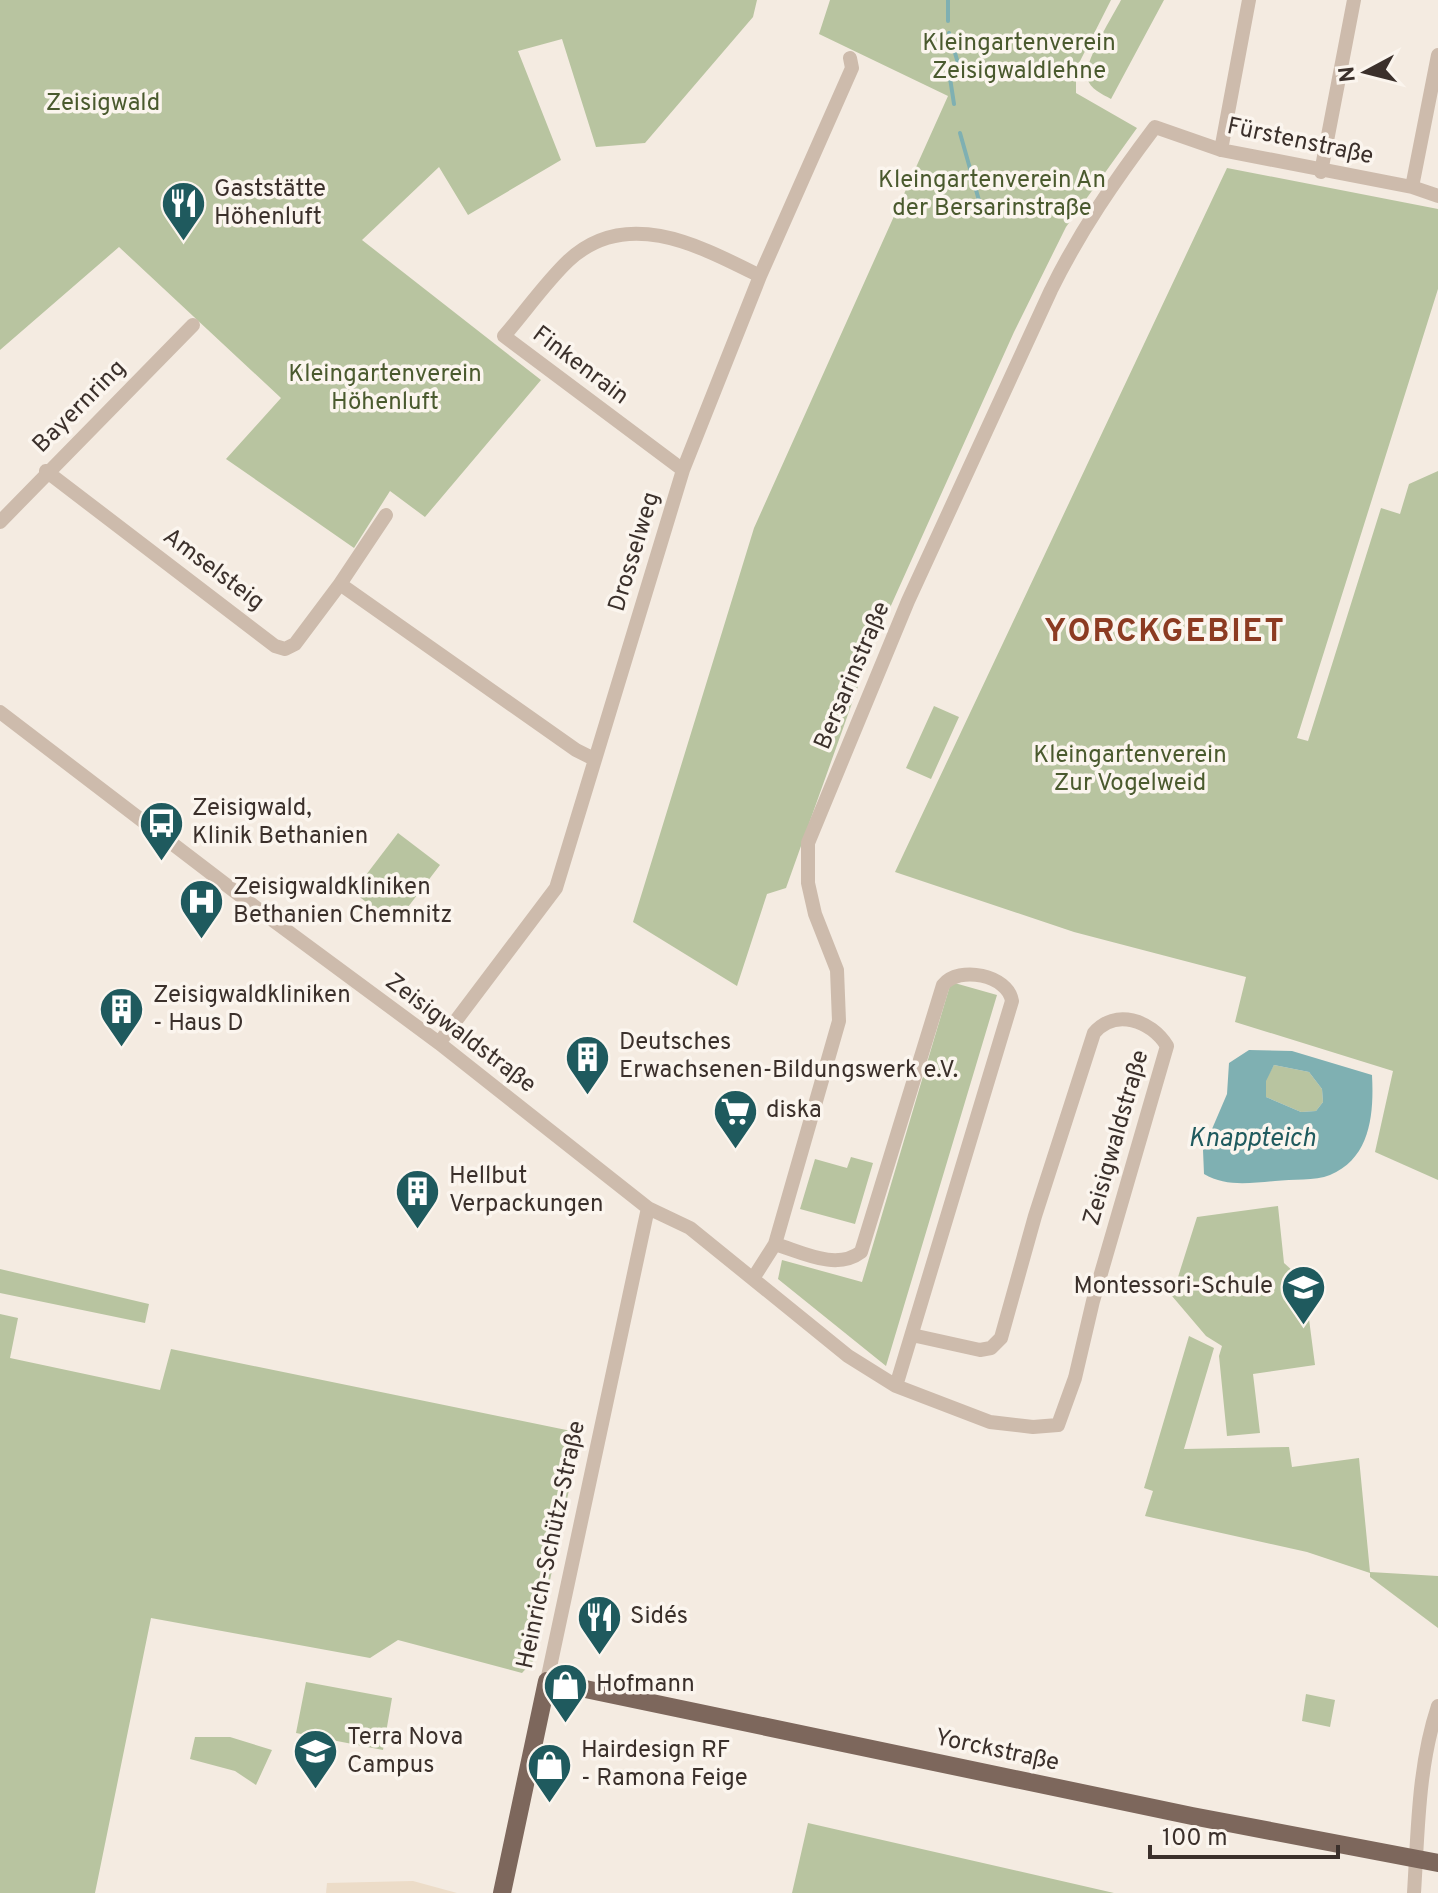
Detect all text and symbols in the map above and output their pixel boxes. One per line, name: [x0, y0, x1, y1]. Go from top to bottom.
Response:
park label: Kleingartenverein Zeisigwaldlehne: [922, 29, 1116, 87]
north arrow: [1326, 32, 1406, 112]
text: N: [1334, 65, 1363, 84]
park label: Zeisigwald: [46, 89, 160, 119]
street label: Fürstenstraße: [1224, 112, 1376, 172]
park label: Kleingartenverein An der Bersarinstraße: [878, 166, 1106, 224]
place label: Gaststätte Höhenluft: [214, 175, 326, 233]
restaurant icon: Gaststätte Höhenluft: [159, 180, 207, 243]
street label: Finkenrain: [526, 320, 634, 412]
street label: Bayernring: [27, 354, 133, 460]
park label: Kleingartenverein Höhenluft: [288, 360, 482, 418]
street label: Drosselweg: [603, 489, 667, 615]
street label: Amselsteig: [156, 522, 270, 618]
street label: Bersarinstraße: [808, 598, 898, 754]
district label: YORCKGEBIET: [1044, 613, 1286, 653]
park label: Kleingartenverein Zur Vogelweid: [1033, 741, 1227, 799]
place label: Zeisigwald, Klinik Bethanien: [192, 794, 368, 852]
bus stop icon: Zeisigwald, Klinik Bethanien: [137, 799, 185, 862]
place label: Zeisigwaldkliniken Bethanien Chemnitz: [233, 873, 452, 931]
hospital icon: Zeisigwaldkliniken Bethanien Chemnitz: [178, 878, 226, 941]
street label: Zeisigwaldstraße: [379, 968, 541, 1100]
place label: Zeisigwaldkliniken - Haus D: [153, 981, 351, 1039]
building icon: Zeisigwaldkliniken - Haus D: [98, 986, 146, 1049]
place label: Deutsches Erwachsenen-Bildungswerk e.V.: [619, 1028, 958, 1086]
building icon: Deutsches Erwachsenen-Bildungswerk e.V.: [564, 1033, 612, 1096]
street label: Zeisigwaldstraße: [1078, 1047, 1156, 1229]
supermarket icon: diska: [711, 1087, 759, 1150]
place label: diska: [766, 1096, 822, 1126]
water label: Knappteich: [1188, 1123, 1316, 1156]
place label: Hellbut Verpackungen: [449, 1162, 604, 1220]
building icon: Hellbut Verpackungen: [394, 1167, 442, 1230]
school or university icon: Montessori-Schule: [1280, 1263, 1328, 1326]
place label: Montessori-Schule: [1073, 1272, 1273, 1302]
street label: Heinrich-Schütz-Straße: [511, 1418, 593, 1672]
restaurant icon: Side´s: [575, 1593, 623, 1656]
place label: Side´s: [630, 1602, 688, 1632]
shop icon: Hofmann: [541, 1661, 589, 1724]
place label: Hofmann: [596, 1670, 695, 1700]
place label: Terra Nova Campus: [347, 1723, 463, 1781]
street label: Yorckstraße: [932, 1723, 1062, 1779]
school or university icon: Terra Nova Campus: [292, 1728, 340, 1791]
place label: Hairdesign RF - Ramona Feige: [581, 1736, 748, 1794]
shop icon: Hairdesign RF - Ramona Feige: [526, 1741, 574, 1804]
scale bar: [1150, 1809, 1338, 1859]
text: 100 m: [1162, 1824, 1228, 1854]

